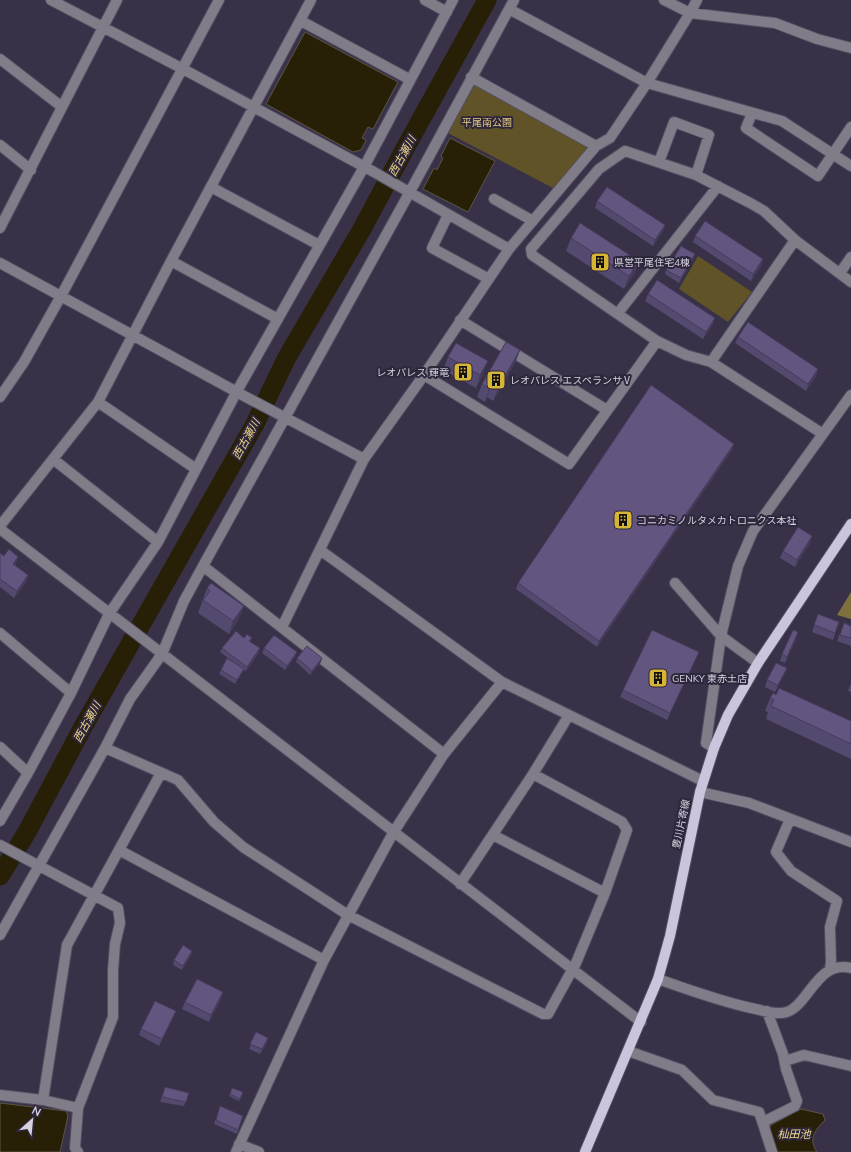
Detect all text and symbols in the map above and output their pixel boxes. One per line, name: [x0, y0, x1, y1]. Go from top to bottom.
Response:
park label: 平尾南公園: [462, 116, 512, 129]
water label: 西古瀬川: [385, 132, 419, 179]
building icon: 県営平尾住宅4棟: [589, 251, 611, 273]
place label: 県営平尾住宅4棟: [614, 256, 690, 269]
building icon: レオパレス 輝竜: [452, 361, 474, 383]
place label: レオパレス 輝竜: [376, 366, 449, 379]
building icon: レオパレス エスペランサⅤ: [485, 369, 507, 391]
place label: レオパレス エスペランサⅤ: [510, 374, 632, 387]
water label: 西古瀬川: [229, 415, 263, 462]
building icon: コニカミノルタメカトロニクス本社: [612, 509, 634, 531]
place label: コニカミノルタメカトロニクス本社: [637, 514, 796, 527]
building icon: GENKY 東赤土店: [647, 667, 669, 689]
place label: GENKY 東赤土店: [672, 672, 747, 685]
water label: 西古瀬川: [70, 698, 104, 745]
street label: 豊川片寄線: [669, 798, 693, 850]
north arrow: [12, 1100, 52, 1140]
text: N: [30, 1103, 43, 1119]
water label: 杣田池: [778, 1127, 811, 1141]

